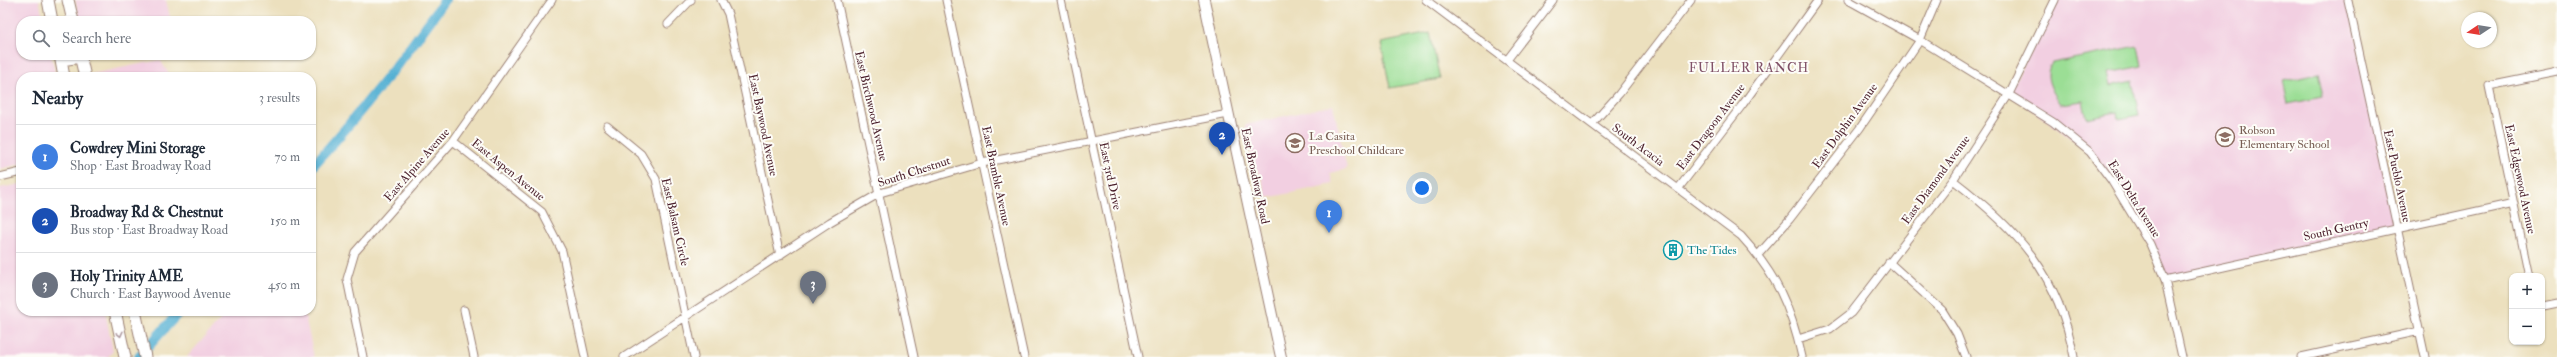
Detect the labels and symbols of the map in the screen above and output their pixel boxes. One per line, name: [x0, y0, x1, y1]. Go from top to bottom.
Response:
north arrow: [2461, 12, 2497, 48]
street label: East Birchwood Avenue: [851, 49, 891, 163]
district label: FULLER RANCH: [1689, 60, 1809, 76]
street label: East Baywood Avenue: [745, 73, 781, 177]
street label: East Dolphin Avenue: [1809, 80, 1881, 172]
street label: East Dragoon Avenue: [1674, 81, 1748, 173]
street label: South Acacia: [1609, 120, 1668, 170]
pin: 2: [1209, 122, 1235, 155]
place label: Robson Elementary School: [2239, 123, 2330, 152]
street label: East Edgewood Avenue: [2501, 123, 2539, 235]
street label: East Alpine Avenue: [381, 125, 453, 205]
street label: East Bramble Avenue: [978, 125, 1014, 227]
school or university icon: Robson Elementary School: [2214, 126, 2236, 148]
street label: East Broadway Road: [1237, 127, 1273, 226]
street label: East Pueblo Avenue: [2380, 128, 2414, 224]
place label: La Casita Preschool Childcare: [1309, 129, 1404, 158]
school or university icon: La Casita Preschool Childcare: [1284, 132, 1306, 154]
street label: East Diamond Avenue: [1899, 133, 1973, 227]
street label: East Aspen Avenue: [468, 136, 548, 204]
street label: East 3rd Drive: [1095, 141, 1125, 211]
street label: South Chestnut: [876, 153, 952, 191]
street label: East Delta Avenue: [2104, 158, 2164, 240]
street label: East Balsam Circle: [658, 176, 692, 268]
your location: [1412, 178, 1432, 198]
pin: 1: [1316, 200, 1342, 233]
street label: South Gentry: [2302, 215, 2371, 245]
building icon: The Tides: [1662, 239, 1684, 261]
place label: The Tides: [1687, 243, 1737, 258]
pin: 3: [800, 271, 826, 304]
one-way arrow: [115, 331, 123, 337]

